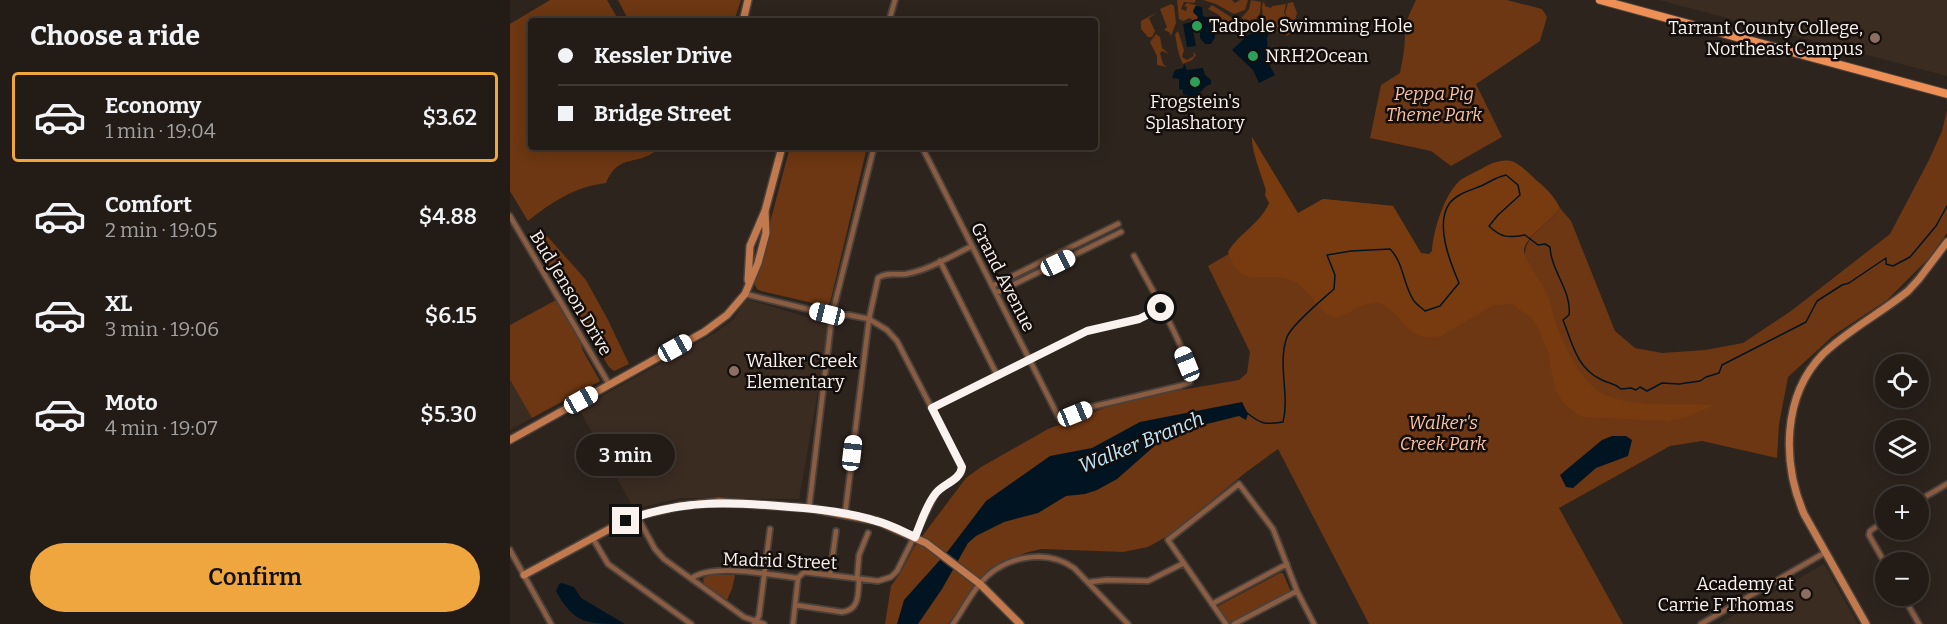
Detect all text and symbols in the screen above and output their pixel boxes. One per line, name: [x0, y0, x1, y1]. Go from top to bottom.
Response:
place label: Tadpole Swimming Hole: [1209, 15, 1413, 37]
place label: Tarrant County College, Northeast Campus: [1668, 17, 1863, 60]
marker: Tadpole Swimming Hole: [1190, 19, 1204, 33]
text: Choose a ride: [30, 20, 200, 52]
marker: Tarrant County College, Northeast Campus: [1868, 31, 1882, 45]
text: Kessler Drive: [594, 42, 732, 69]
place label: NRH2Ocean: [1265, 45, 1369, 67]
marker: NRH2Ocean: [1246, 49, 1260, 63]
marker: Frogstein's Splashatory: [1188, 75, 1202, 89]
park label: Peppa Pig Theme Park: [1386, 83, 1482, 126]
icon: car: [33, 90, 87, 144]
place label: Frogstein's Splashatory: [1145, 91, 1245, 134]
text: Economy: [105, 92, 201, 119]
text: Bridge Street: [594, 100, 731, 127]
text: $3.62: [422, 104, 477, 131]
text: 1 min · 19:04: [105, 119, 216, 143]
icon: car: [33, 189, 87, 243]
text: Comfort: [105, 191, 192, 218]
text: $4.88: [419, 203, 477, 230]
text: 2 min · 19:05: [105, 218, 217, 242]
street label: Grand Avenue: [966, 219, 1040, 335]
street label: Bud Jenson Drive: [525, 226, 617, 360]
car: [1038, 247, 1078, 279]
icon: car: [33, 288, 87, 342]
text: XL: [105, 290, 132, 317]
route start: [1147, 294, 1174, 321]
car: [807, 301, 847, 327]
text: $6.15: [425, 302, 477, 329]
text: 3 min · 19:06: [105, 317, 219, 341]
car: [655, 331, 695, 365]
car: [1172, 344, 1202, 384]
place label: Walker Creek Elementary: [746, 350, 858, 393]
map controls: [1875, 354, 1929, 606]
button: locate: [1875, 354, 1929, 408]
marker: Walker Creek Elementary: [727, 364, 741, 378]
car: [561, 383, 601, 417]
icon: car: [33, 387, 87, 441]
text: Moto: [105, 389, 158, 416]
car: [1055, 399, 1095, 429]
text: $5.30: [420, 401, 477, 428]
water label: Walker Branch: [1075, 406, 1207, 478]
park label: Walker's Creek Park: [1400, 412, 1487, 455]
text: 4 min · 19:07: [105, 416, 218, 440]
button: layers: [1875, 420, 1929, 474]
callout: 3 min: [576, 434, 676, 476]
car: [841, 434, 863, 472]
text: 3 min: [599, 443, 652, 467]
button: +: [1875, 486, 1929, 540]
route end: [612, 507, 639, 534]
button: Confirm: [30, 543, 480, 612]
street label: Madrid Street: [722, 548, 838, 574]
button: −: [1875, 552, 1929, 606]
place label: Academy at Carrie F Thomas: [1657, 573, 1794, 616]
marker: Academy at Carrie F Thomas: [1799, 587, 1813, 601]

